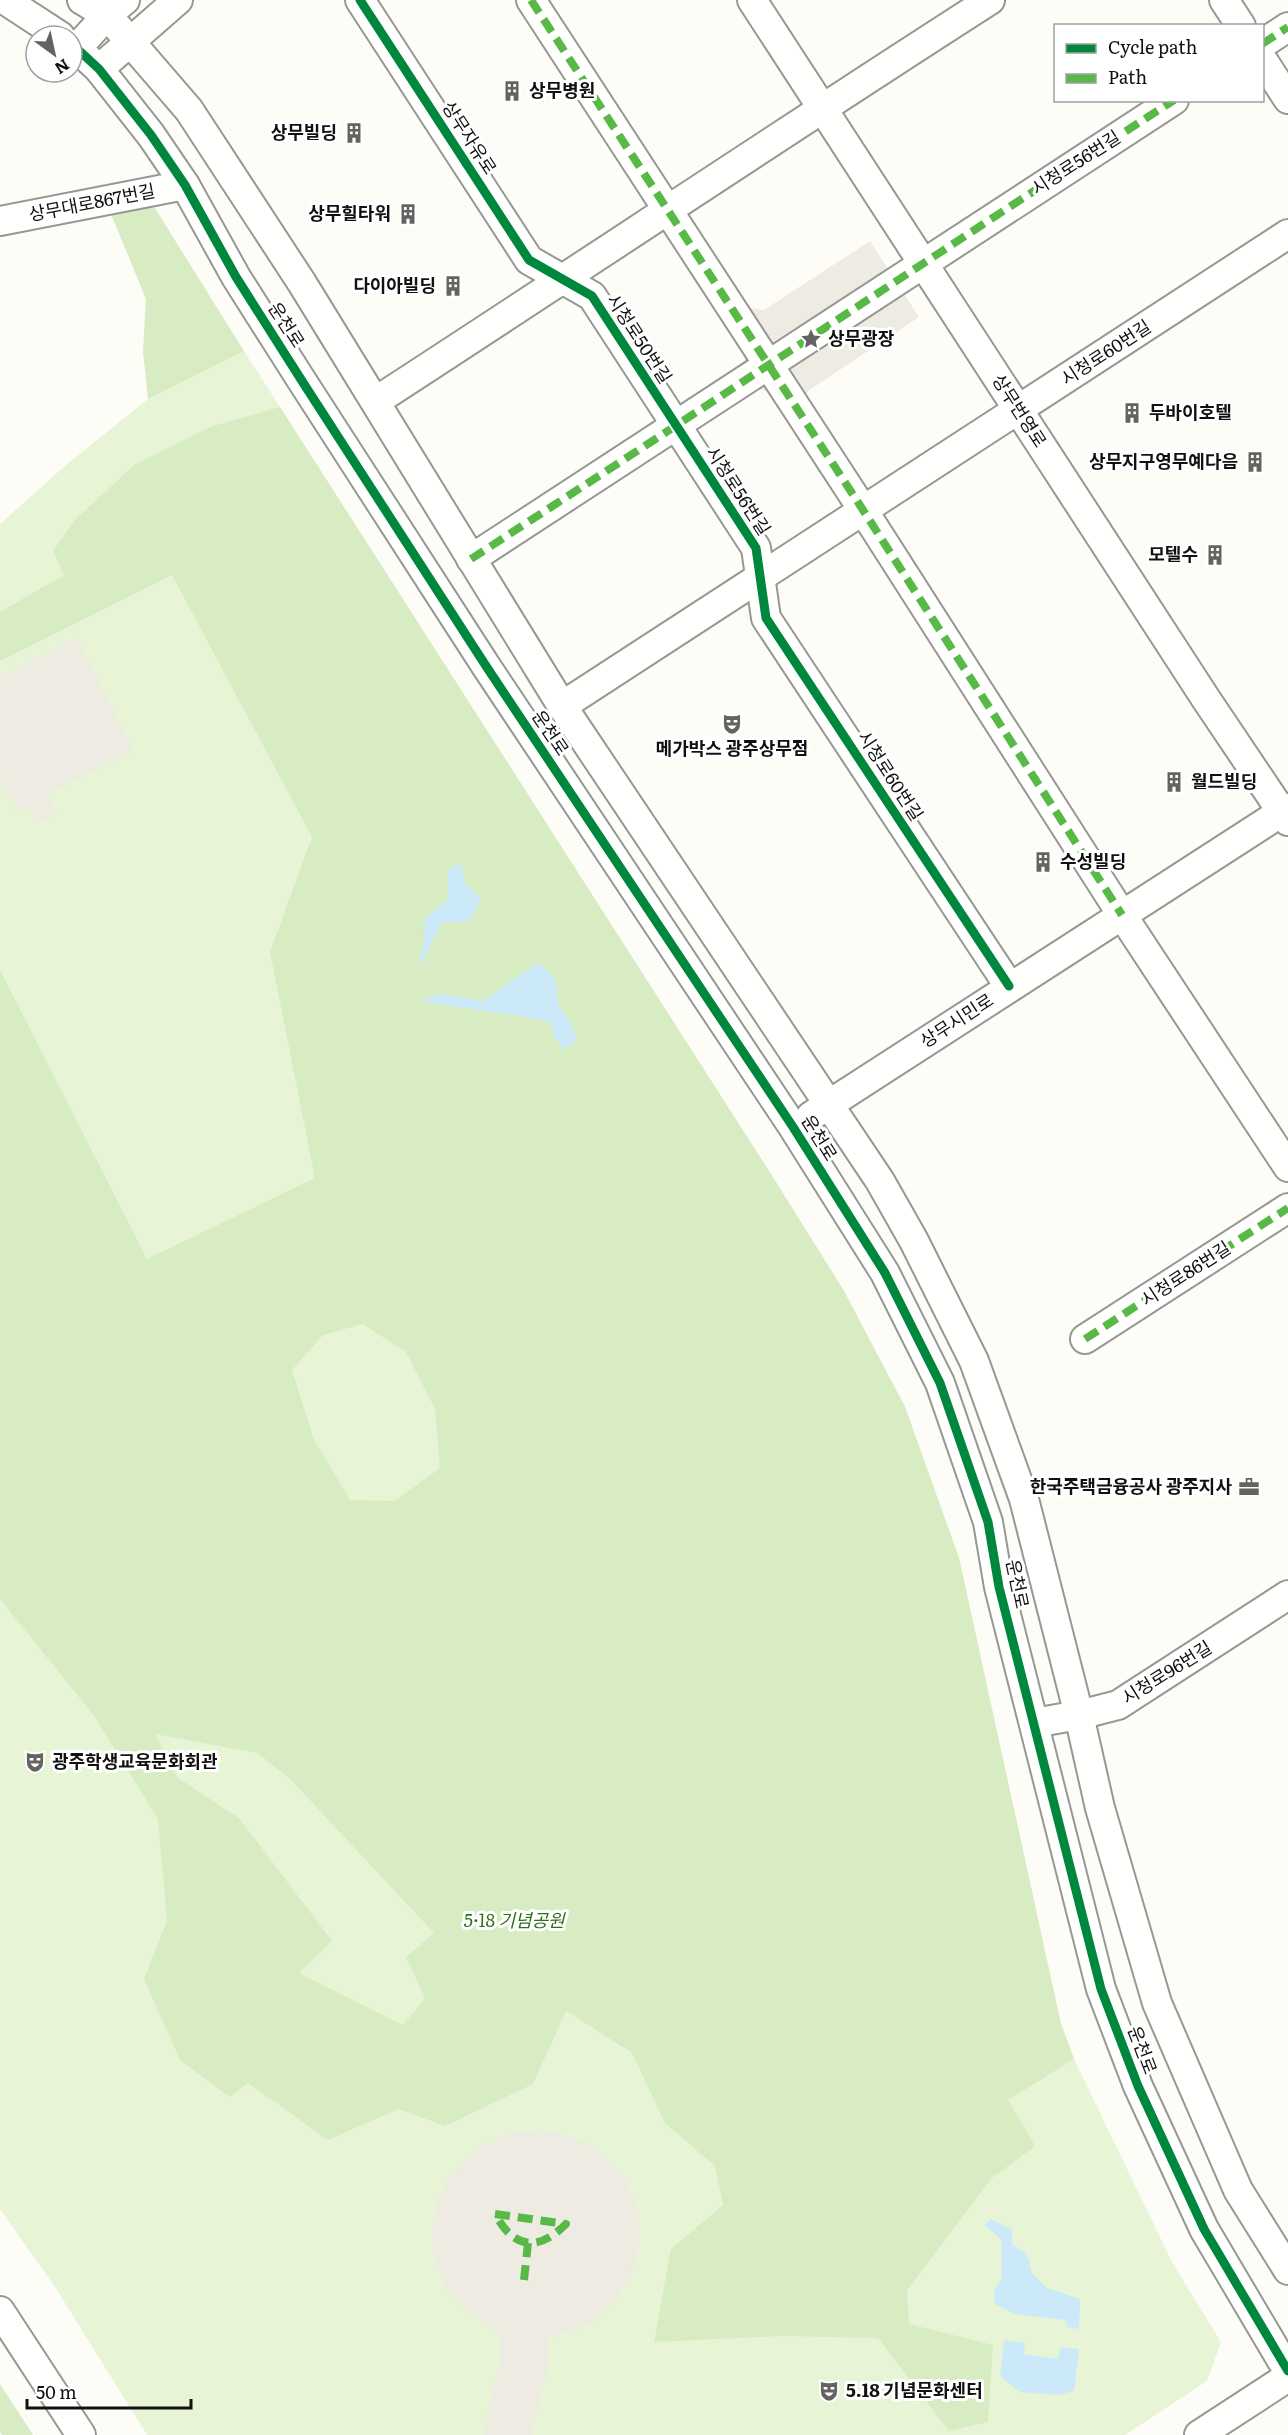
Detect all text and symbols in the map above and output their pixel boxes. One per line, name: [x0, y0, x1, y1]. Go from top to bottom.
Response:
north arrow: [24, 24, 84, 84]
legend: [1054, 24, 1264, 102]
text: Cycle path: [1108, 33, 1197, 60]
text: N: [51, 54, 75, 81]
text: Path: [1108, 63, 1147, 90]
place label: 상무병원: [529, 76, 595, 103]
building icon: 상무병원: [500, 79, 524, 103]
street label: 상무자유로: [436, 95, 504, 179]
place label: 상무빌딩: [271, 118, 337, 145]
building icon: 상무빌딩: [342, 121, 366, 145]
street label: 시청로56번길: [1025, 123, 1125, 201]
street label: 상무대로867번길: [26, 176, 157, 227]
place label: 상무힐타워: [308, 199, 391, 226]
building icon: 상무힐타워: [396, 202, 420, 226]
place label: 다이아빌딩: [353, 271, 436, 298]
building icon: 다이아빌딩: [441, 274, 465, 298]
street label: 시청로50번길: [601, 288, 679, 388]
street label: 운천로: [262, 296, 312, 352]
street label: 시청로60번길: [1055, 312, 1156, 391]
place label: 상무광장: [828, 324, 895, 351]
place icon: 상무광장: [799, 327, 823, 351]
street label: 상무번영로: [986, 368, 1054, 452]
place label: 두바이호텔: [1149, 398, 1232, 425]
building icon: 두바이호텔: [1120, 401, 1144, 425]
street label: 시청로56번길: [700, 440, 778, 540]
place label: 상무지구영무예다음: [1089, 447, 1238, 474]
building icon: 상무지구영무예다음: [1243, 450, 1267, 474]
place label: 모텔수: [1148, 540, 1198, 567]
building icon: 모텔수: [1203, 543, 1227, 567]
street label: 운천로: [526, 704, 576, 760]
theatre icon: 메가박스 광주상무점: [720, 712, 744, 736]
street label: 시청로60번길: [852, 725, 931, 826]
place label: 메가박스 광주상무점: [656, 734, 808, 761]
place label: 월드빌딩: [1191, 767, 1257, 794]
building icon: 월드빌딩: [1162, 770, 1186, 794]
place label: 수성빌딩: [1060, 847, 1126, 874]
building icon: 수성빌딩: [1031, 850, 1055, 874]
street label: 상무시민로: [914, 986, 998, 1054]
street label: 운천로: [796, 1109, 845, 1165]
street label: 시청로86번길: [1135, 1234, 1235, 1312]
place label: 한국주택금융공사 광주지사: [1030, 1472, 1232, 1499]
office icon: 한국주택금융공사 광주지사: [1237, 1475, 1261, 1499]
street label: 운천로: [1000, 1557, 1037, 1611]
street label: 시청로96번길: [1116, 1633, 1217, 1710]
place label: 광주학생교육문화회관: [52, 1747, 218, 1774]
theatre icon: 광주학생교육문화회관: [23, 1750, 47, 1774]
park label: 5·18 기념공원: [463, 1906, 566, 1933]
street label: 운천로: [1122, 2021, 1165, 2077]
scale bar: [27, 2372, 190, 2410]
place label: 5.18 기념문화센터: [846, 2376, 983, 2403]
text: 50 m: [36, 2378, 77, 2405]
theatre icon: 5.18 기념문화센터: [817, 2379, 841, 2403]

